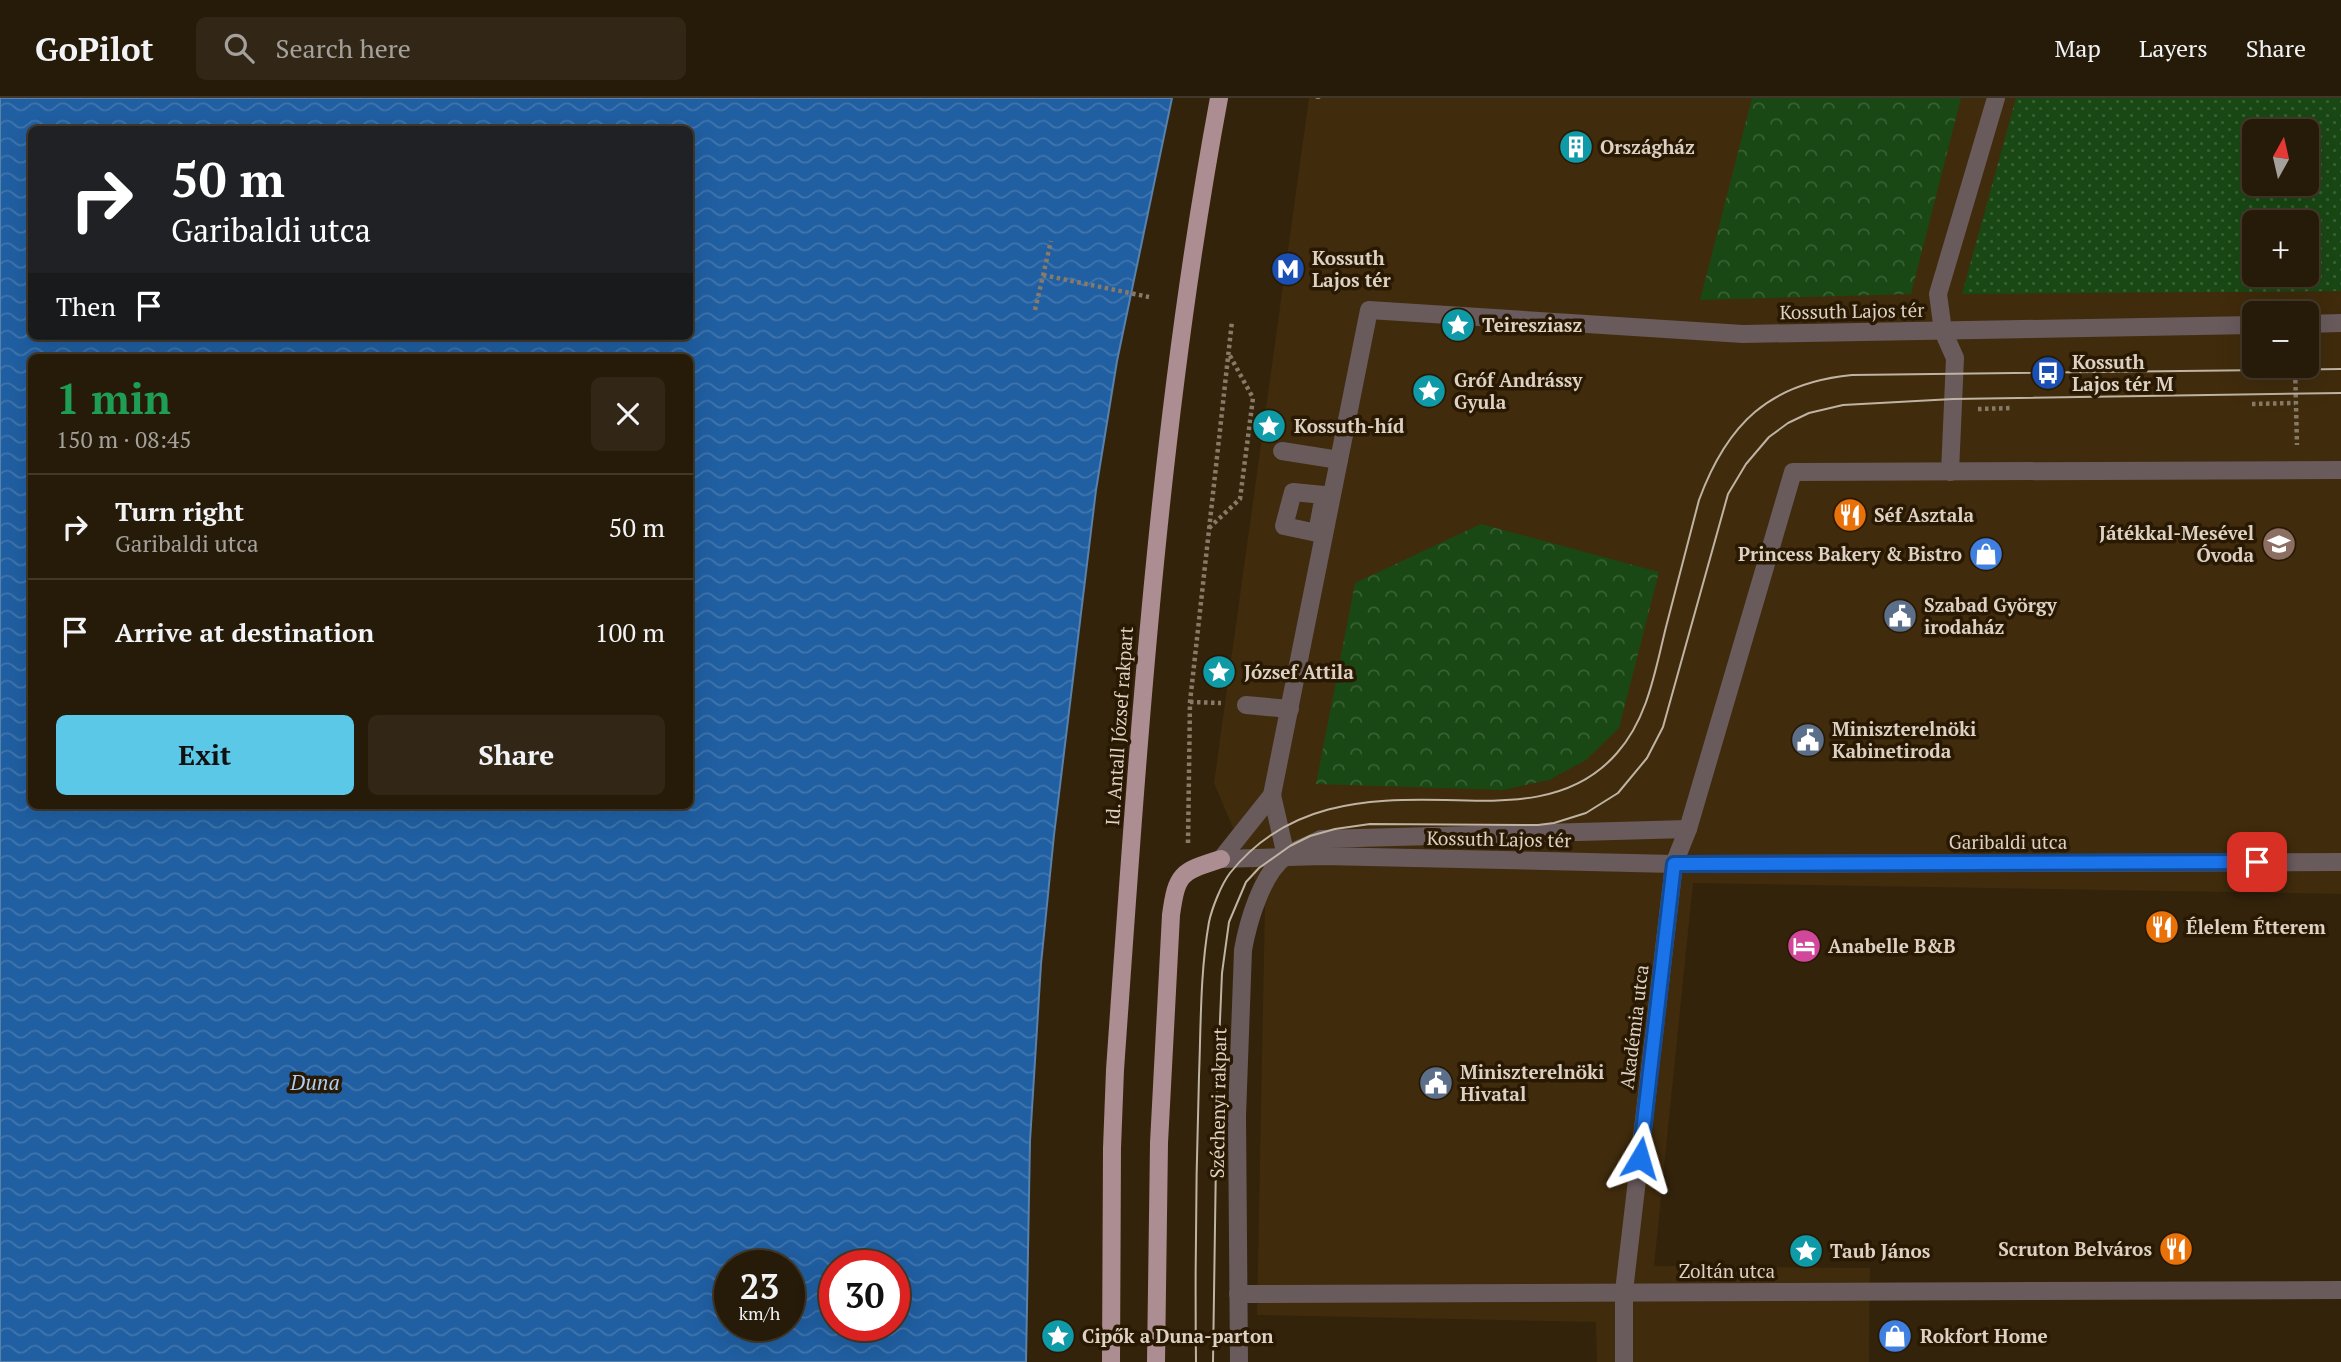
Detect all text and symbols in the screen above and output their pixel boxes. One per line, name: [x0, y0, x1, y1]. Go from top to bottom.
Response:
search box: [196, 17, 686, 80]
text: GoPilot: [35, 27, 154, 70]
icon: search: [220, 29, 258, 67]
text: Search here: [276, 31, 411, 65]
text: Map: [2054, 32, 2101, 64]
text: Layers: [2139, 32, 2208, 64]
text: Share: [2246, 32, 2306, 64]
north arrow: [2242, 119, 2319, 196]
map controls: [2242, 119, 2319, 378]
building icon: Országház: [1557, 128, 1595, 166]
place label: Országház: [1600, 134, 1695, 159]
text: 50 m: [171, 146, 285, 211]
icon: right: [56, 154, 147, 245]
text: Garibaldi utca: [171, 209, 371, 251]
button: +: [2242, 210, 2319, 287]
place label: Kossuth Lajos tér: [1312, 245, 1392, 292]
metro station icon: Kossuth Lajos tér: [1269, 250, 1307, 288]
icon: arrive: [130, 287, 168, 325]
text: Then: [56, 289, 116, 323]
street label: Kossuth Lajos tér: [1779, 297, 1925, 324]
button: −: [2242, 301, 2319, 378]
place icon: Teiresziasz: [1439, 306, 1477, 344]
place label: Teiresziasz: [1482, 312, 1582, 337]
place label: Kossuth Lajos tér M: [2072, 349, 2174, 396]
bus stop icon: Kossuth Lajos tér M: [2029, 354, 2067, 392]
place label: Gróf Andrássy Gyula: [1454, 367, 1583, 414]
text: 1 min: [56, 370, 171, 426]
place icon: Gróf Andrássy Gyula: [1410, 372, 1448, 410]
button: close: [591, 377, 665, 451]
place icon: Kossuth-híd: [1250, 407, 1288, 445]
place label: Kossuth-híd: [1294, 413, 1405, 438]
text: 150 m · 08:45: [56, 424, 191, 455]
text: Turn right: [115, 494, 244, 528]
restaurant icon: Séf Asztala: [1831, 496, 1869, 534]
place label: Séf Asztala: [1874, 502, 1975, 527]
icon: right: [56, 508, 94, 546]
text: 50 m: [609, 510, 665, 544]
place label: Játékkal-Mesével Óvoda: [2099, 520, 2254, 567]
school or university icon: Játékkal-Mesével Óvoda: [2260, 525, 2298, 563]
text: Garibaldi utca: [115, 528, 259, 559]
shop icon: Princess Bakery & Bistro: [1967, 535, 2005, 573]
place label: Princess Bakery & Bistro: [1738, 541, 1962, 566]
place label: Szabad György irodaház: [1924, 592, 2058, 639]
public building icon: Szabad György irodaház: [1881, 597, 1919, 635]
icon: arrive: [56, 613, 94, 651]
text: Arrive at destination: [115, 615, 374, 649]
text: 100 m: [595, 615, 665, 649]
street label: Id. Antall József rakpart: [1099, 626, 1138, 826]
place icon: József Attila: [1200, 653, 1238, 691]
place label: József Attila: [1244, 659, 1354, 684]
button: Exit: [56, 715, 354, 795]
button: Share: [368, 715, 665, 795]
place label: Miniszterelnöki Kabinetiroda: [1832, 716, 1976, 763]
public building icon: Miniszterelnöki Kabinetiroda: [1789, 721, 1827, 759]
street label: Kossuth Lajos tér: [1426, 825, 1572, 852]
street label: Garibaldi utca: [1949, 829, 2068, 854]
pin: [2227, 832, 2287, 892]
icon: arrive: [2238, 843, 2276, 881]
restaurant icon: Élelem Étterem: [2143, 908, 2181, 946]
place label: Élelem Étterem: [2186, 914, 2326, 939]
hotel icon: Anabelle B&B: [1785, 927, 1823, 965]
place label: Anabelle B&B: [1828, 933, 1956, 958]
street label: Akadémia utca: [1613, 963, 1654, 1091]
street label: Széchenyi rakpart: [1204, 1027, 1231, 1179]
place label: Miniszterelnöki Hivatal: [1460, 1059, 1604, 1106]
public building icon: Miniszterelnöki Hivatal: [1417, 1064, 1455, 1102]
water label: Duna: [289, 1068, 340, 1096]
position arrow: [1603, 1121, 1677, 1195]
restaurant icon: Scruton Belváros: [2157, 1230, 2195, 1268]
place icon: Taub János: [1787, 1232, 1825, 1270]
place label: Scruton Belváros: [1998, 1236, 2152, 1261]
place label: Taub János: [1830, 1238, 1931, 1263]
speed limit sign: 30: [819, 1250, 910, 1341]
street label: Zoltán utca: [1679, 1258, 1776, 1283]
text: 23: [740, 1263, 779, 1309]
text: km/h: [739, 1301, 780, 1325]
place icon: Cipők a Duna-parton: [1039, 1317, 1077, 1355]
shop icon: Rokfort Home: [1876, 1317, 1914, 1355]
place label: Cipők a Duna-parton: [1082, 1323, 1274, 1348]
place label: Rokfort Home: [1920, 1323, 2048, 1348]

